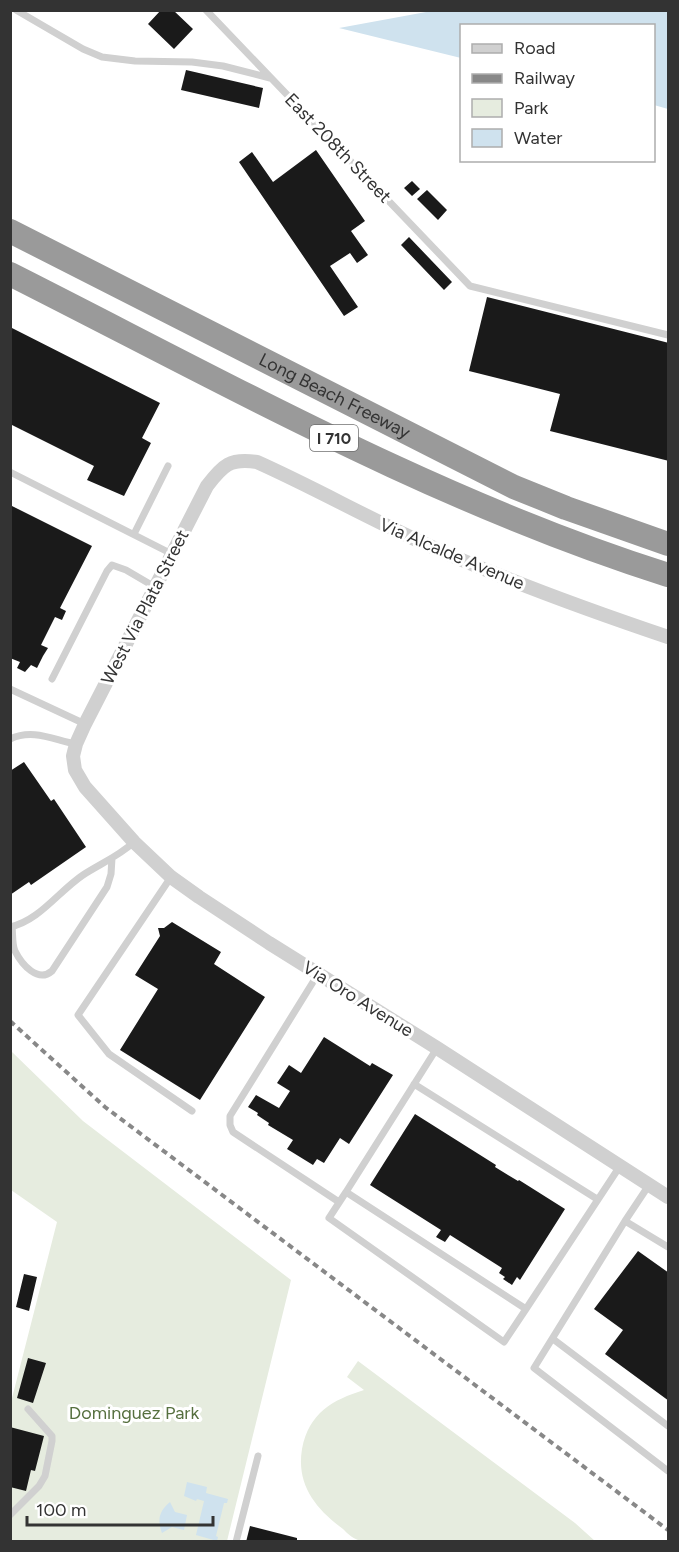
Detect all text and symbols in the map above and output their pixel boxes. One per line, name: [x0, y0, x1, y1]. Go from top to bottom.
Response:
legend: [460, 24, 655, 162]
text: Road: [514, 37, 555, 59]
text: Railway: [514, 67, 576, 89]
street label: East 208th Street: [280, 89, 396, 208]
text: Park: [514, 97, 549, 119]
text: Water: [514, 127, 562, 149]
street label: Long Beach Freeway: [255, 348, 414, 444]
road number: I 710: [310, 425, 358, 451]
street label: Via Alcalde Avenue: [376, 514, 528, 594]
street label: West Via Plata Street: [96, 526, 194, 688]
street label: Via Oro Avenue: [299, 956, 417, 1042]
park label: Dominguez Park: [69, 1402, 199, 1424]
scale bar: [27, 1489, 213, 1527]
text: 100 m: [36, 1499, 86, 1521]

